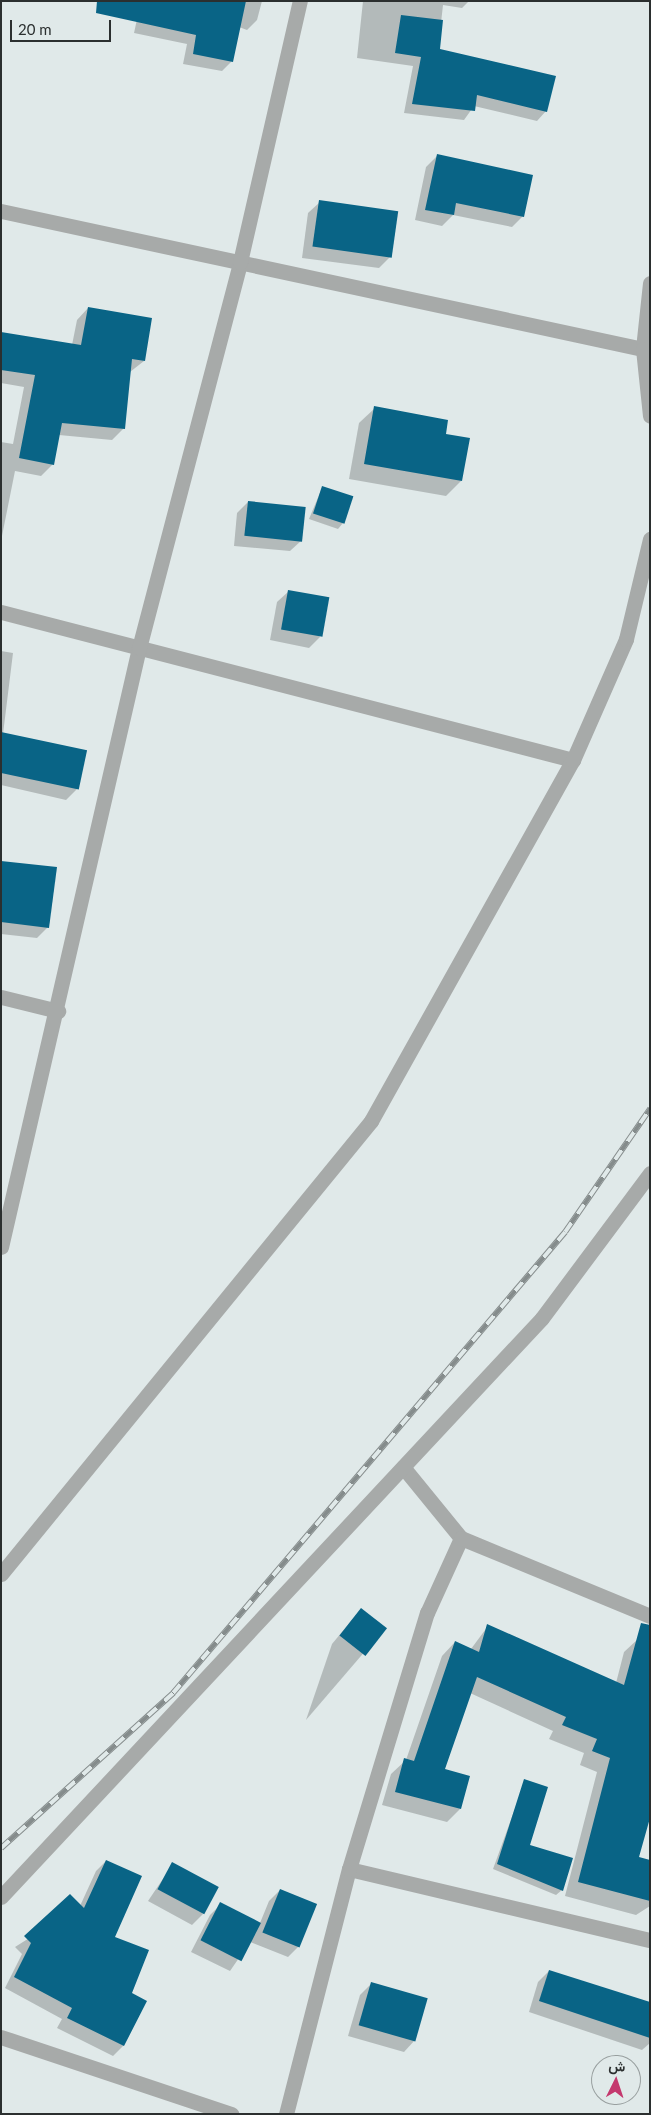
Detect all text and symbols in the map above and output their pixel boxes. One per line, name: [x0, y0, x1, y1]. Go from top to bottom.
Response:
scale bar: [12, 10, 114, 42]
text: 20 m: [18, 20, 52, 38]
north arrow: [591, 2055, 641, 2105]
text: ش: [608, 2056, 626, 2075]

